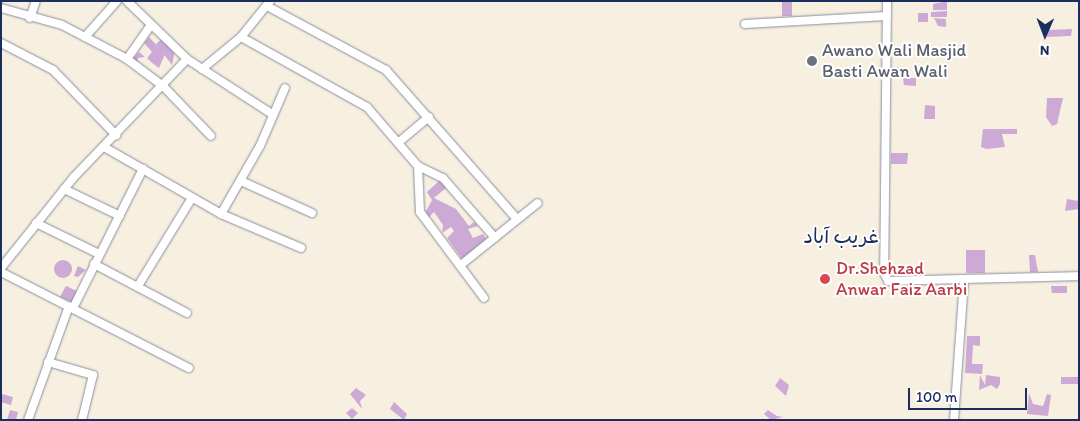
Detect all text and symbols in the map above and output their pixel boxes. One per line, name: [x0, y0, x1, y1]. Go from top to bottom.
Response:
north arrow: [1020, 10, 1070, 60]
place label: Awano Wali Masjid Basti Awan Wali: [822, 40, 966, 82]
text: N: [1040, 42, 1050, 59]
marker: Awano Wali Masjid Basti Awan Wali: [806, 55, 818, 67]
district label: غریب آباد: [803, 224, 879, 248]
place label: Dr.Shehzad Anwar Faiz Aarbi: [836, 258, 968, 300]
marker: Dr.Shehzad Anwar Faiz Aarbi: [818, 272, 832, 286]
scale bar: [910, 378, 1029, 410]
text: 100 m: [916, 388, 957, 406]

